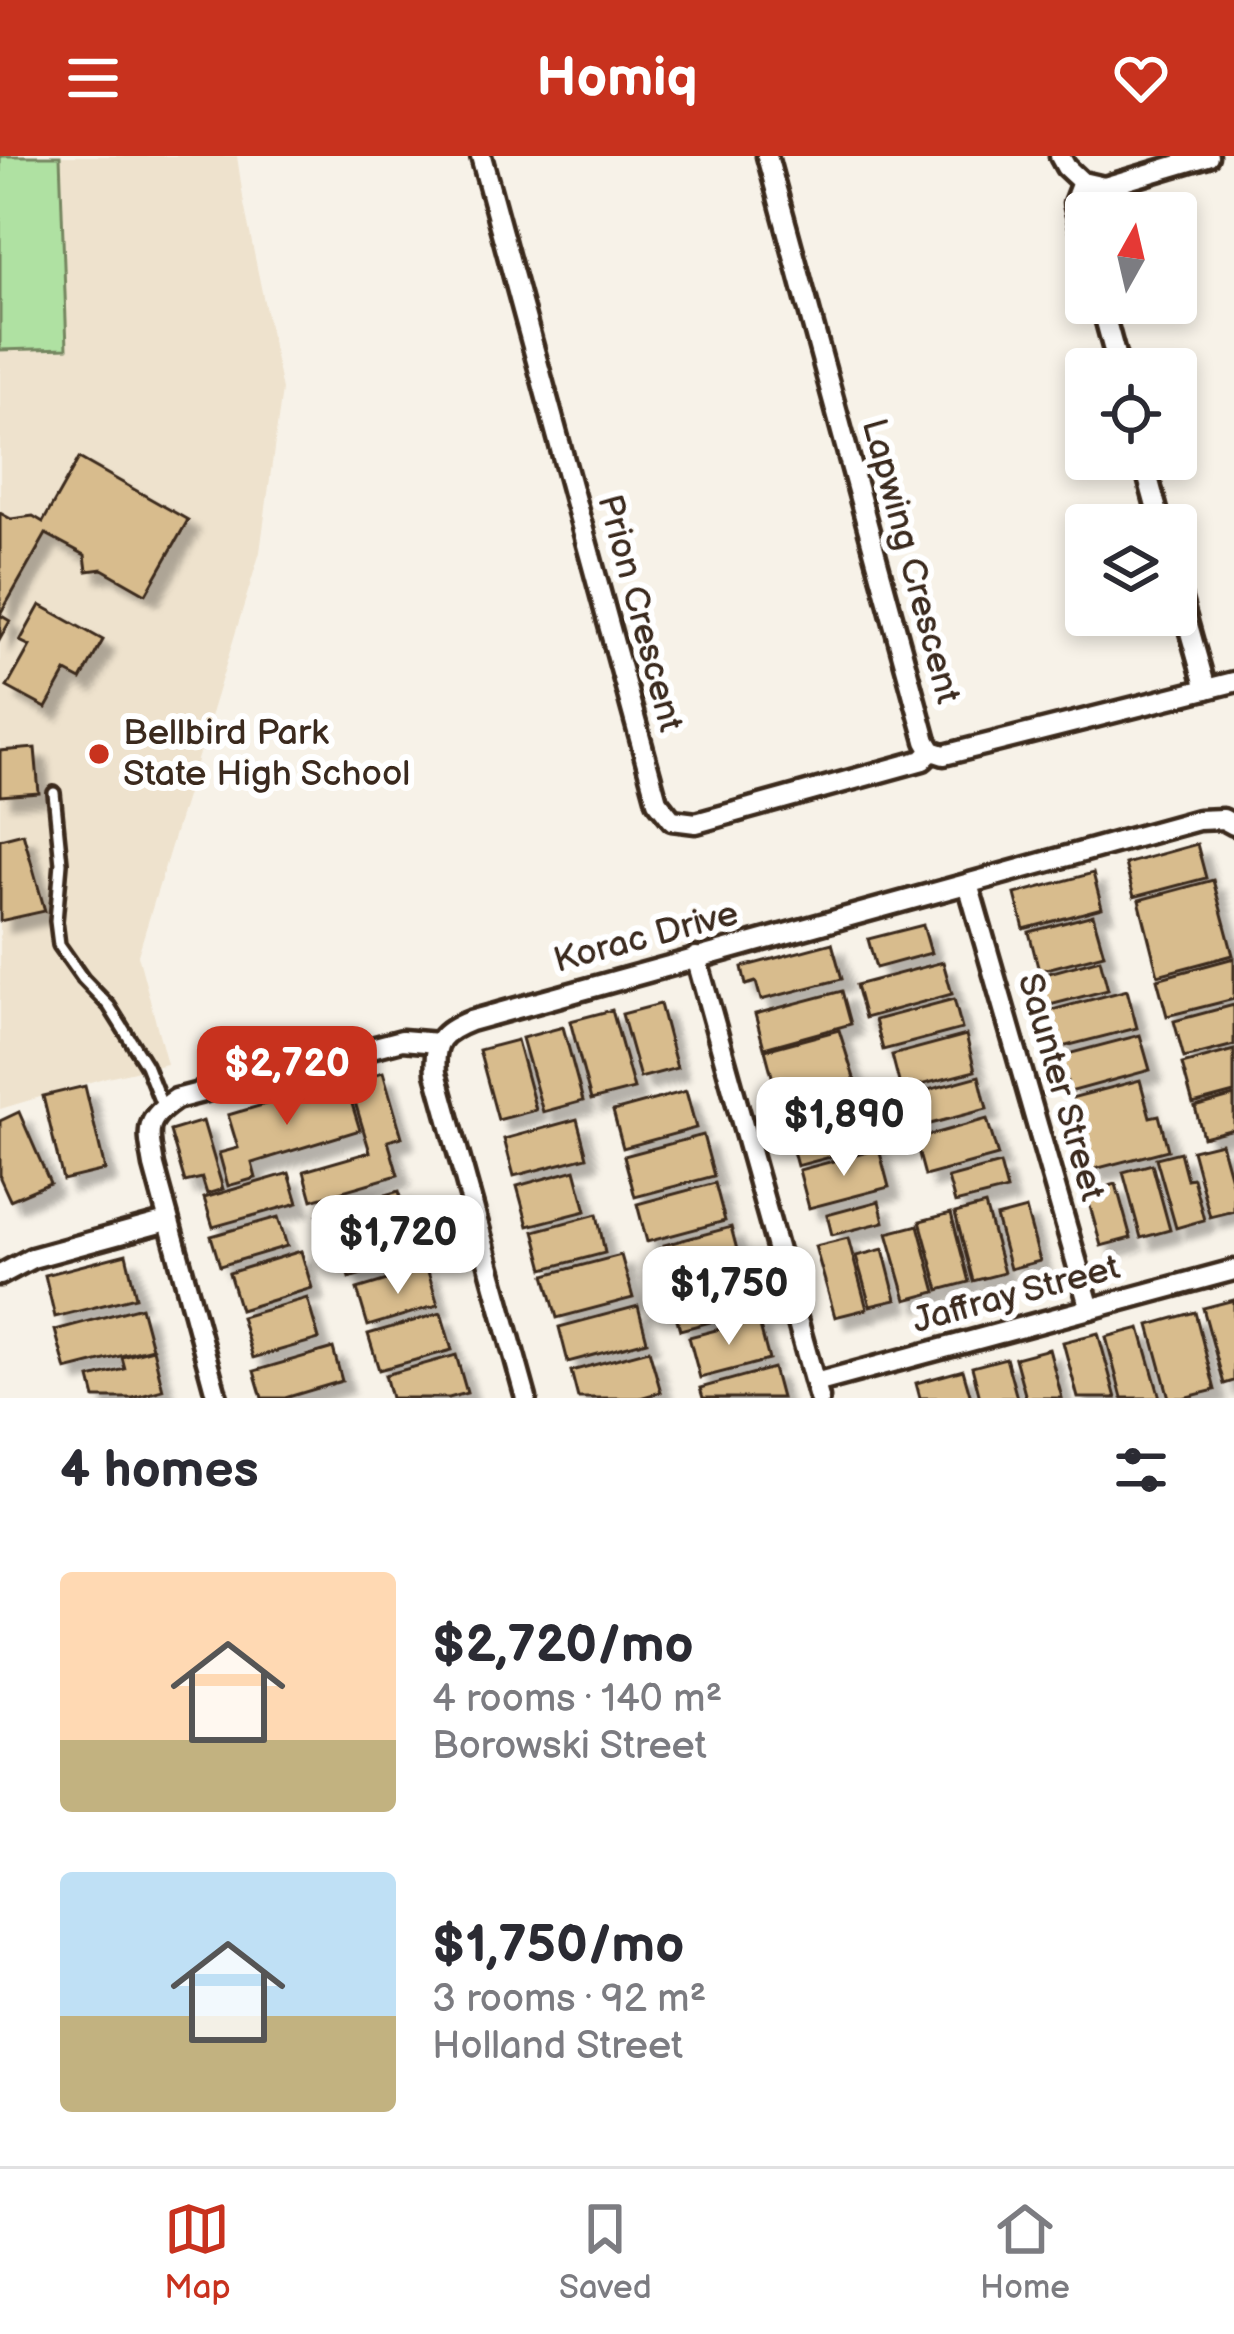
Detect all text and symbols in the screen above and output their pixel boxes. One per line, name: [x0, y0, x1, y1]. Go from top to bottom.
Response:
icon: menu: [60, 45, 126, 111]
icon: heart: [1108, 45, 1174, 111]
text: Homiq: [536, 46, 698, 111]
north arrow: [1065, 192, 1197, 324]
map controls: [1065, 192, 1197, 636]
button: locate: [1065, 348, 1197, 480]
street label: Lapwing Crescent: [852, 414, 970, 708]
street label: Prion Crescent: [588, 490, 692, 736]
button: layers: [1065, 504, 1197, 636]
place label: Bellbird Park State High School: [123, 712, 410, 796]
marker: Bellbird Park State High School: [86, 741, 112, 767]
street label: Korac Drive: [549, 892, 743, 982]
street label: Saunter Street: [1008, 968, 1114, 1206]
pin: $2,720: [189, 1026, 385, 1128]
text: $2,720: [224, 1041, 350, 1088]
pin: $1,890: [746, 1077, 942, 1179]
text: $1,890: [783, 1092, 905, 1139]
pin: $1,720: [300, 1195, 496, 1297]
text: $1,720: [338, 1210, 458, 1257]
pin: $1,750: [631, 1246, 827, 1348]
street label: Jaffray Street: [908, 1246, 1124, 1342]
text: $1,750: [669, 1261, 789, 1308]
icon: filters: [1108, 1437, 1174, 1503]
text: 4 homes: [60, 1440, 259, 1501]
text: $2,720/mo: [432, 1615, 693, 1676]
icon: home: [156, 1620, 300, 1764]
text: 4 rooms · 140 m²: [432, 1676, 722, 1723]
text: Borowski Street: [432, 1723, 707, 1770]
text: $1,750/mo: [432, 1915, 684, 1976]
icon: home: [156, 1920, 300, 2064]
text: 3 rooms · 92 m²: [432, 1976, 706, 2023]
text: Holland Street: [432, 2023, 683, 2070]
tab: Map: [164, 2196, 231, 2308]
tab: Saved: [559, 2196, 652, 2308]
tab: Home: [980, 2196, 1070, 2308]

